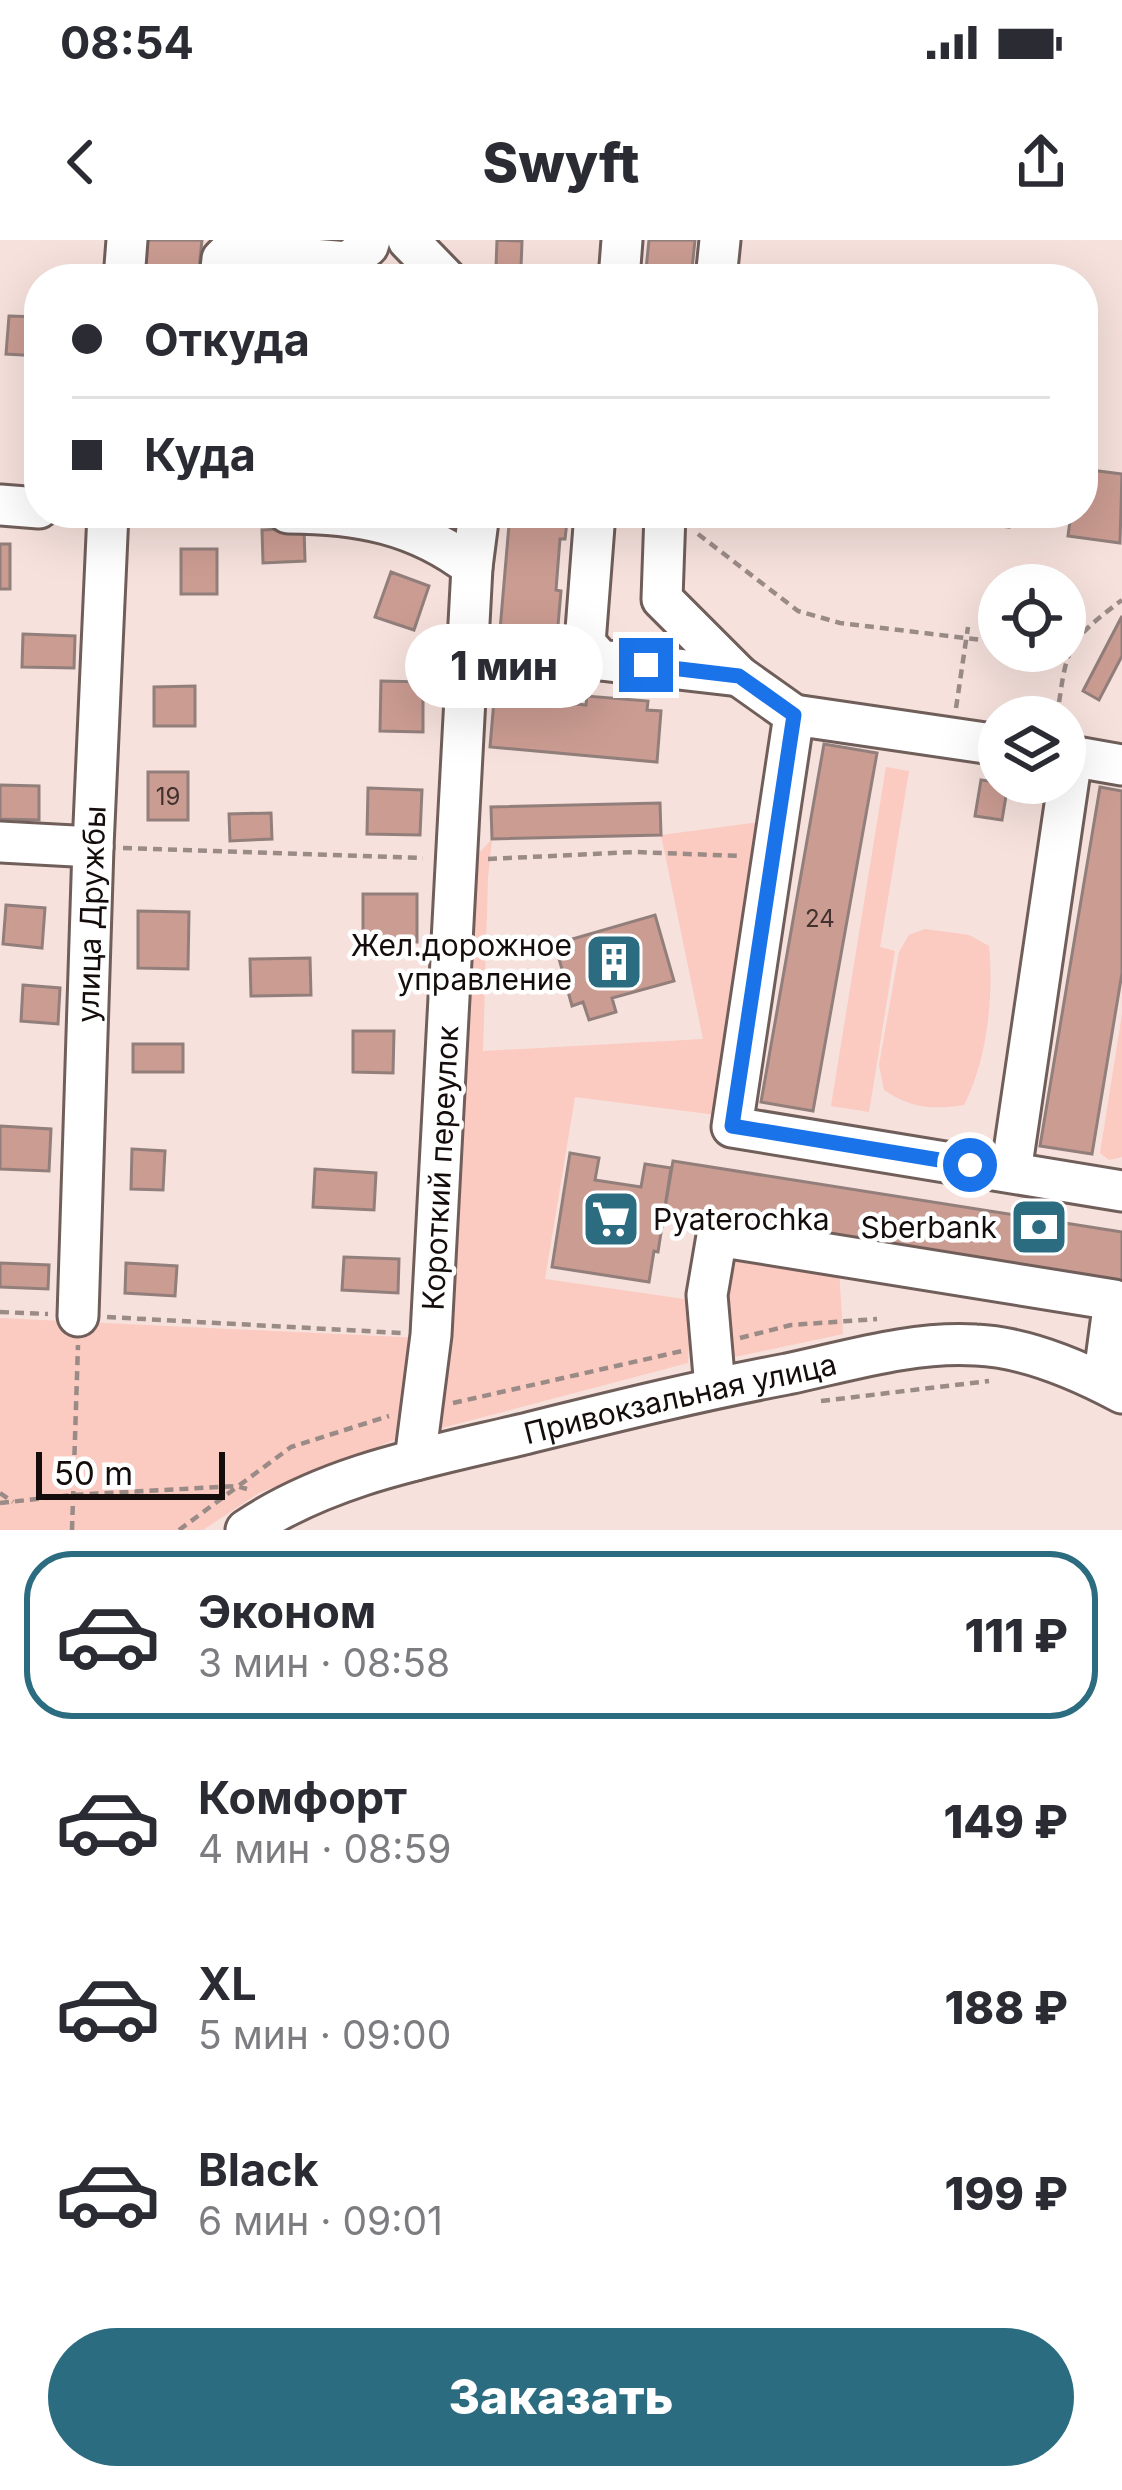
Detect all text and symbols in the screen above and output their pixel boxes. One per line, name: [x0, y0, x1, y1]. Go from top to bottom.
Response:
text: 08:54: [60, 15, 194, 70]
icon: back: [48, 129, 114, 195]
icon: share: [1008, 129, 1074, 195]
text: Swyft: [483, 130, 639, 195]
text: Откуда: [144, 312, 310, 367]
text: Куда: [144, 427, 256, 482]
map controls: [978, 564, 1086, 804]
button: locate: [978, 564, 1086, 672]
callout: 1 мин: [406, 623, 604, 707]
route end: [619, 638, 673, 692]
text: 1 мин: [450, 642, 558, 689]
button: layers: [978, 696, 1086, 804]
house number: 19: [156, 782, 180, 811]
street label: улица Дружбы: [69, 805, 113, 1023]
house number: 24: [805, 904, 835, 933]
place label: Жел.дорожное управление: [351, 927, 572, 997]
building icon: Жел.дорожное управление: [583, 931, 645, 993]
street label: Короткий переулок: [415, 1025, 465, 1311]
route start: [943, 1138, 997, 1192]
supermarket icon: Pyaterochka: [580, 1188, 642, 1250]
bank icon: Sberbank: [1008, 1196, 1070, 1258]
place label: Pyaterochka: [653, 1201, 830, 1237]
place label: Sberbank: [860, 1209, 998, 1245]
street label: Привокзальная улица: [520, 1345, 840, 1451]
scale bar: [36, 1446, 225, 1499]
text: 50 m: [54, 1453, 133, 1493]
icon: car: [54, 1581, 162, 1689]
text: Эконом: [198, 1584, 376, 1639]
text: 111 ₽: [964, 1608, 1068, 1663]
text: 3 мин · 08:58: [198, 1639, 450, 1686]
icon: car: [54, 1767, 162, 1875]
text: Комфорт: [198, 1770, 407, 1825]
text: 149 ₽: [943, 1794, 1068, 1849]
text: 4 мин · 08:59: [198, 1825, 451, 1872]
icon: car: [54, 1953, 162, 2061]
text: XL: [198, 1956, 257, 2011]
text: 188 ₽: [944, 1980, 1068, 2035]
text: 5 мин · 09:00: [198, 2011, 451, 2058]
icon: car: [54, 2139, 162, 2247]
text: Black: [198, 2142, 319, 2197]
text: 199 ₽: [945, 2166, 1068, 2221]
text: 6 мин · 09:01: [198, 2197, 443, 2244]
button: Заказать: [48, 2328, 1074, 2466]

